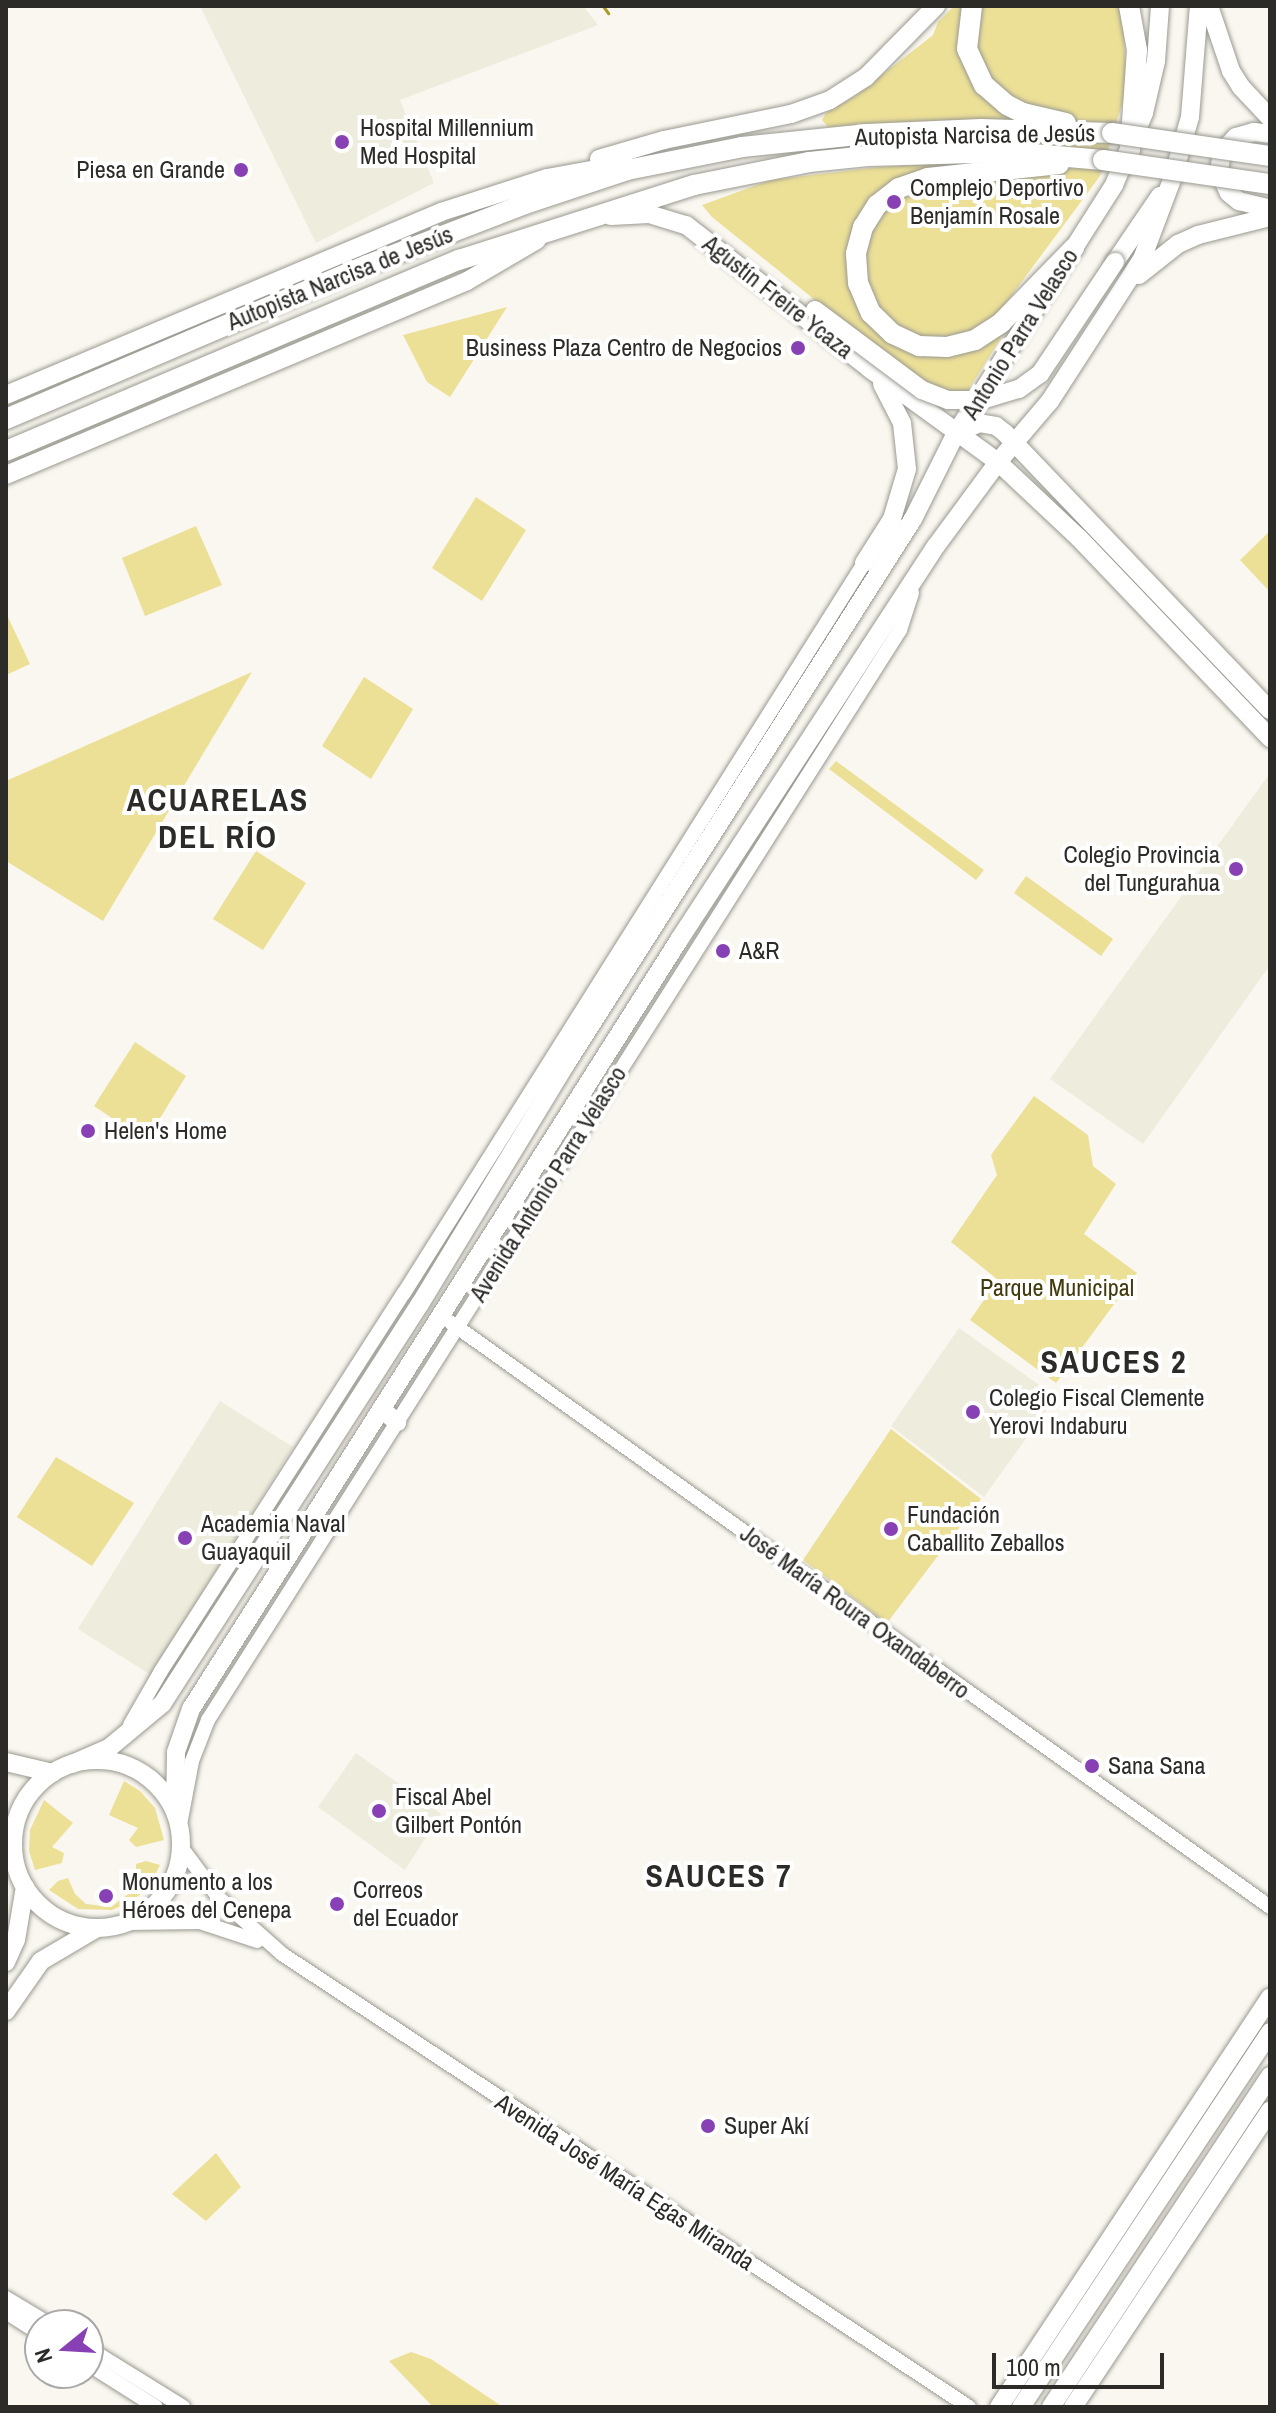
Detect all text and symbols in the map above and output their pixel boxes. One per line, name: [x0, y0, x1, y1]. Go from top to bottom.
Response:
place label: Hospital Millennium Med Hospital: [360, 114, 534, 170]
street label: Autopista Narcisa de Jesús: [854, 119, 1096, 151]
marker: Hospital Millennium Med Hospital: [331, 131, 353, 153]
place label: Piesa en Grande: [76, 156, 225, 184]
marker: Piesa en Grande: [232, 161, 250, 179]
place label: Complejo Deportivo Benjamín Rosale: [910, 174, 1084, 230]
marker: Complejo Deportivo Benjamín Rosale: [885, 193, 903, 211]
street label: Autopista Narcisa de Jesús: [223, 220, 457, 336]
street label: Agustín Freire Ycaza: [697, 229, 859, 365]
street label: Antonio Parra Velasco: [956, 243, 1084, 425]
place label: Business Plaza Centro de Negocios: [466, 334, 782, 362]
marker: Business Plaza Centro de Negocios: [789, 339, 807, 357]
district label: ACUARELAS DEL RÍO: [127, 782, 309, 857]
place label: Colegio Provincia del Tungurahua: [1064, 841, 1220, 897]
marker: Colegio Provincia del Tungurahua: [1227, 860, 1245, 878]
place label: A&R: [739, 937, 779, 965]
marker: A&R: [714, 942, 732, 960]
street label: Avenida Antonio Parra Velasco: [463, 1061, 633, 1307]
place label: Helen's Home: [104, 1117, 227, 1145]
marker: Helen's Home: [79, 1122, 97, 1140]
park label: Parque Municipal: [980, 1274, 1134, 1302]
district label: SAUCES 2: [1040, 1343, 1188, 1381]
place label: Colegio Fiscal Clemente Yerovi Indaburu: [989, 1384, 1204, 1440]
marker: Colegio Fiscal Clemente Yerovi Indaburu: [964, 1403, 982, 1421]
place label: Fundación Caballito Zeballos: [907, 1501, 1065, 1557]
place label: Academia Naval Guayaquil: [201, 1510, 345, 1566]
street label: José María Roura Oxandaberro: [735, 1519, 975, 1705]
marker: Fundación Caballito Zeballos: [882, 1520, 900, 1538]
marker: Academia Naval Guayaquil: [176, 1529, 194, 1547]
place label: Sana Sana: [1108, 1752, 1205, 1780]
marker: Sana Sana: [1083, 1757, 1101, 1775]
place label: Fiscal Abel Gilbert Pontón: [395, 1783, 522, 1839]
marker: Fiscal Abel Gilbert Pontón: [370, 1802, 388, 1820]
district label: SAUCES 7: [645, 1857, 793, 1895]
place label: Monumento a los Héroes del Cenepa: [122, 1868, 292, 1924]
place label: Correos del Ecuador: [353, 1876, 458, 1932]
marker: Monumento a los Héroes del Cenepa: [97, 1887, 115, 1905]
marker: Correos del Ecuador: [328, 1895, 346, 1913]
street label: Avenida José María Egas Miranda: [490, 2087, 760, 2277]
place label: Super Akí: [724, 2112, 810, 2140]
marker: Super Akí: [699, 2117, 717, 2135]
north arrow: [24, 2309, 104, 2389]
scale bar: [996, 2337, 1168, 2387]
text: N: [27, 2345, 59, 2367]
text: 100 m: [1006, 2351, 1061, 2383]

